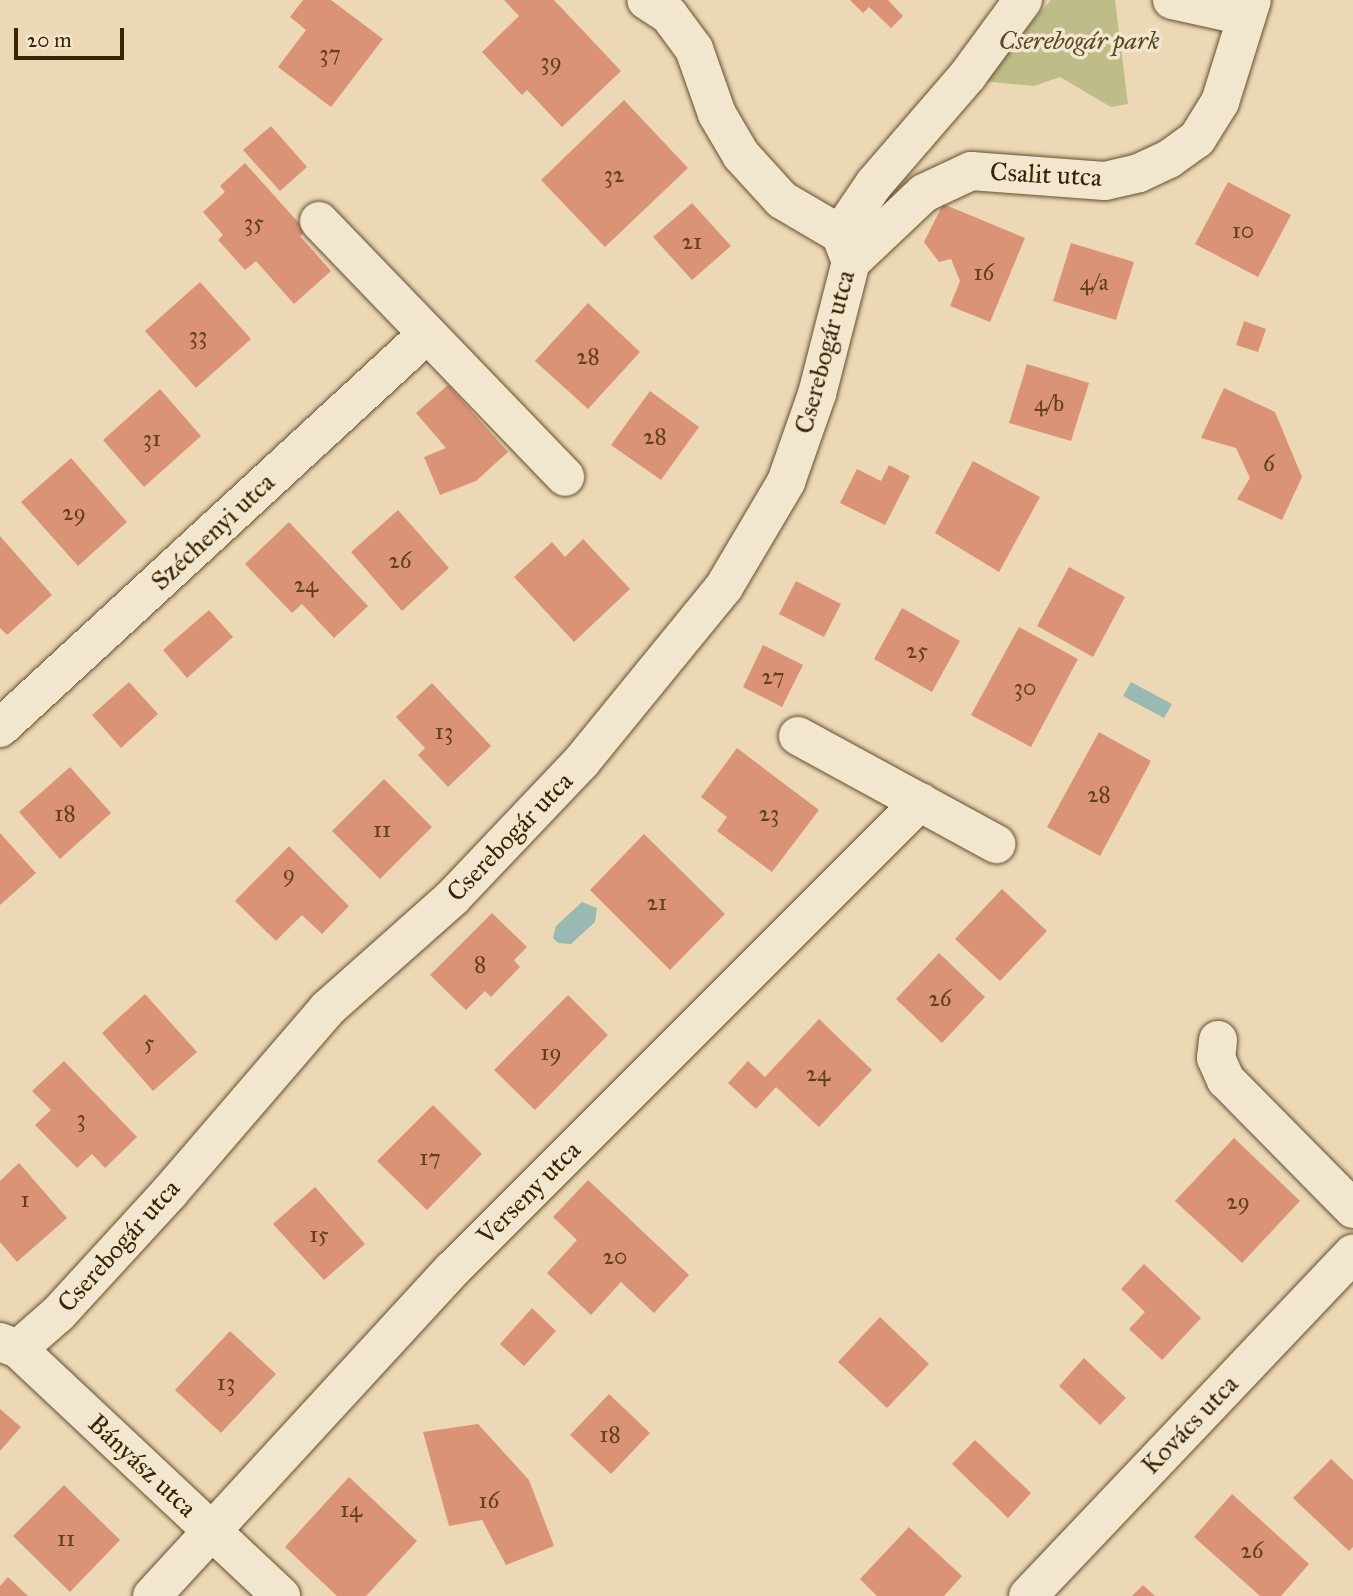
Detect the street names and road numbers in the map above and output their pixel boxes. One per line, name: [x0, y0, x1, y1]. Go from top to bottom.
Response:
street label: Csalit utca: [989, 156, 1103, 194]
street label: Cserebogár utca: [788, 267, 862, 437]
street label: Széchenyi utca: [145, 467, 281, 597]
street label: Cserebogár utca: [440, 766, 580, 908]
street label: Verseny utca: [471, 1135, 587, 1251]
street label: Cserebogár utca: [51, 1173, 187, 1319]
street label: Kovács utca: [1135, 1369, 1245, 1481]
street label: Bányász utca: [81, 1408, 203, 1524]

